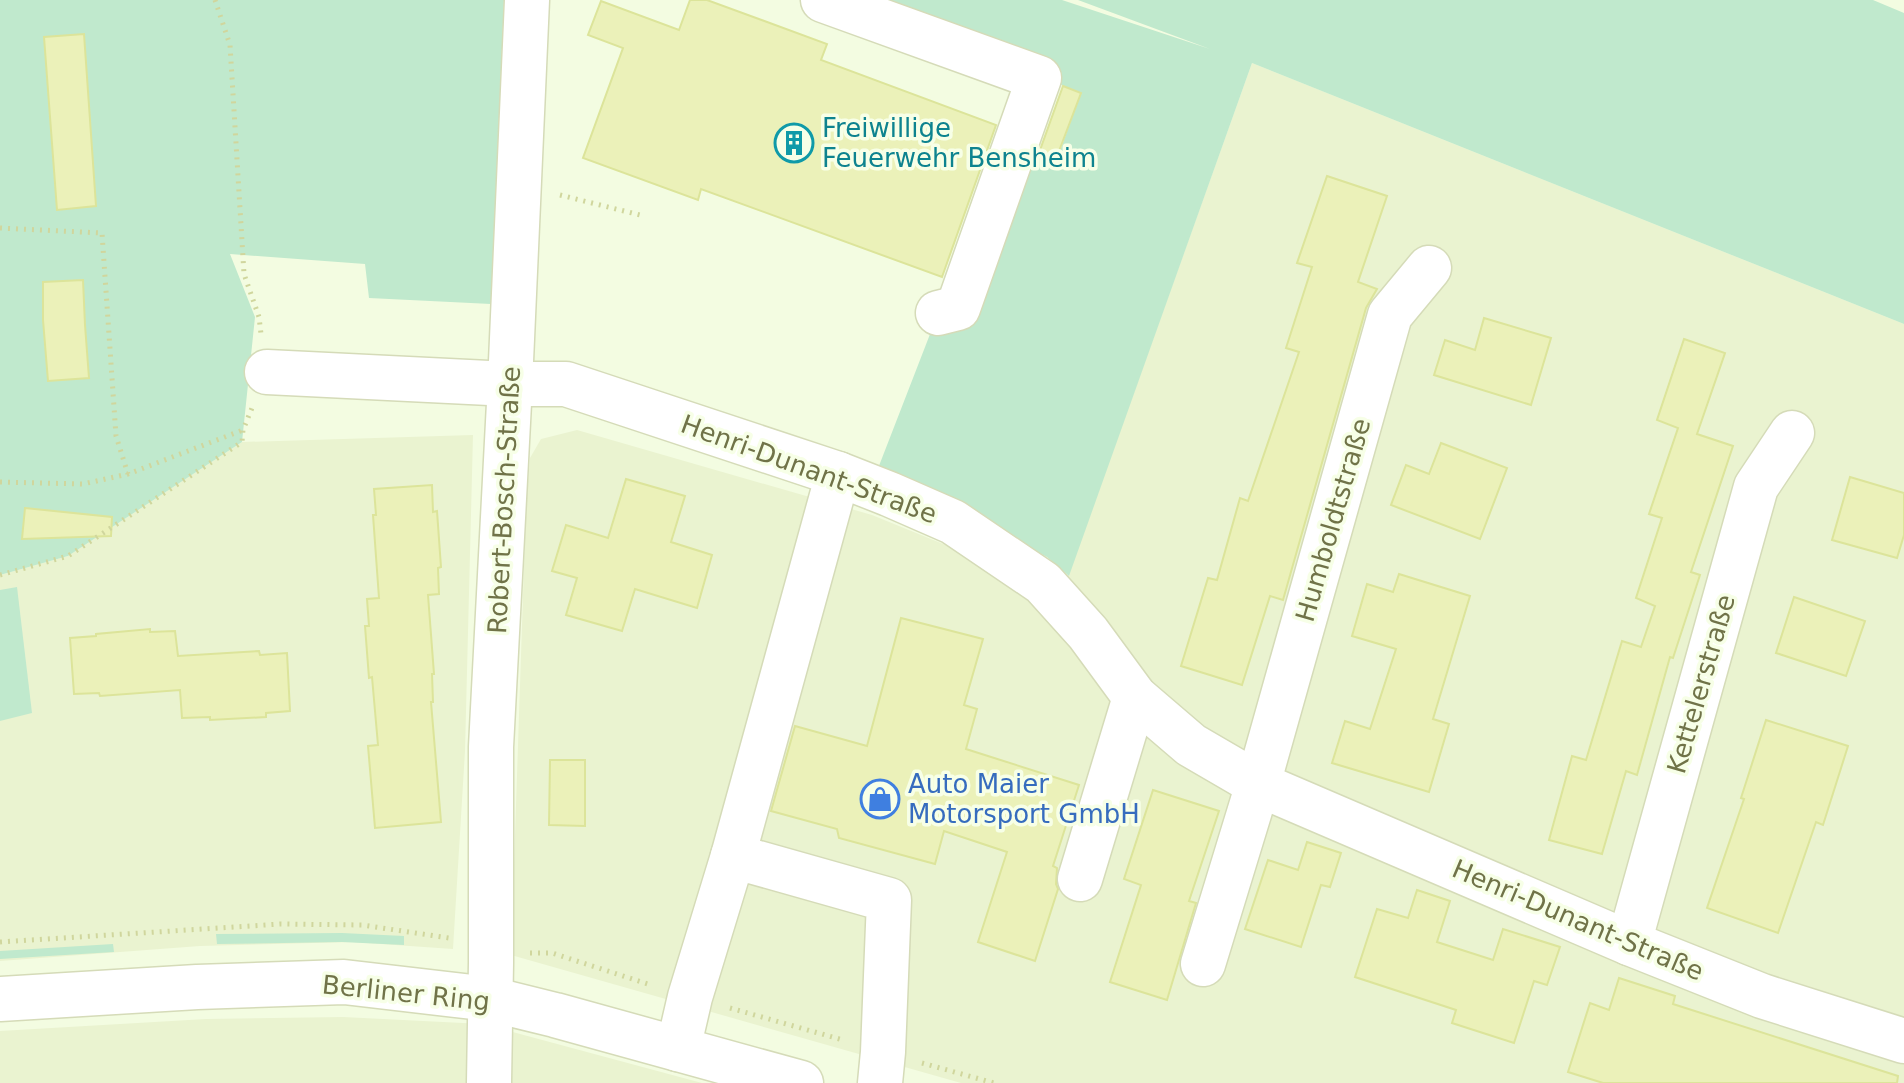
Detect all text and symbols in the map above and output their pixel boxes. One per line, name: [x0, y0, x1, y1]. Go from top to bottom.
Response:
place label: Freiwillige Feuerwehr Bensheim: [822, 113, 1096, 173]
building icon: Freiwillige Feuerwehr Bensheim: [773, 122, 815, 164]
street label: Robert-Bosch-Straße: [482, 366, 526, 634]
street label: Henri-Dunant-Straße: [677, 409, 941, 529]
street label: Humboldtstraße: [1290, 415, 1376, 625]
street label: Kettelerstraße: [1661, 591, 1741, 777]
place label: Auto Maier Motorsport GmbH: [908, 769, 1140, 829]
shop icon: Auto Maier Motorsport GmbH: [859, 778, 901, 820]
street label: Henri-Dunant-Straße: [1448, 853, 1708, 987]
street label: Berliner Ring: [321, 969, 491, 1017]

